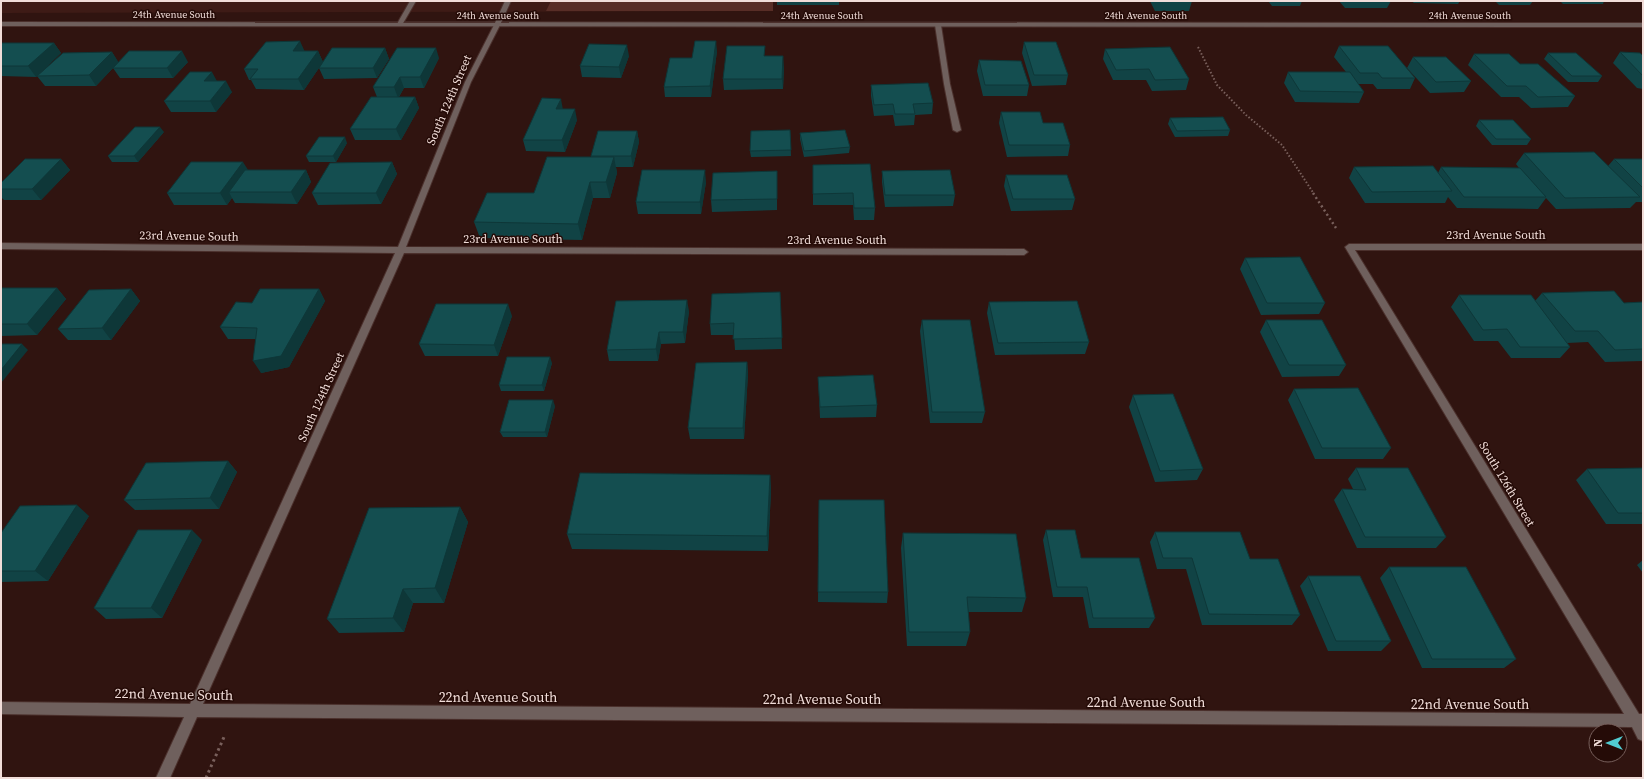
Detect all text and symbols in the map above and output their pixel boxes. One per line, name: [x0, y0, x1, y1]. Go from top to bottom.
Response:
street label: 24th Avenue South: [133, 8, 215, 21]
street label: 24th Avenue South: [457, 9, 539, 22]
street label: 24th Avenue South: [781, 9, 863, 22]
street label: 24th Avenue South: [1105, 9, 1187, 22]
street label: 24th Avenue South: [1429, 9, 1511, 22]
street label: South 124th Street: [423, 52, 475, 148]
street label: 23rd Avenue South: [139, 227, 239, 245]
street label: 23rd Avenue South: [1446, 227, 1546, 243]
street label: 23rd Avenue South: [463, 231, 563, 247]
street label: 23rd Avenue South: [787, 232, 887, 248]
street label: South 124th Street: [294, 350, 348, 444]
street label: South 126th Street: [1475, 439, 1539, 530]
street label: 22nd Avenue South: [114, 683, 234, 705]
street label: 22nd Avenue South: [439, 687, 557, 707]
street label: 22nd Avenue South: [763, 689, 881, 709]
street label: 22nd Avenue South: [1087, 692, 1205, 712]
street label: 22nd Avenue South: [1411, 694, 1529, 714]
north arrow: [1588, 723, 1628, 763]
text: N: [1591, 739, 1606, 747]

